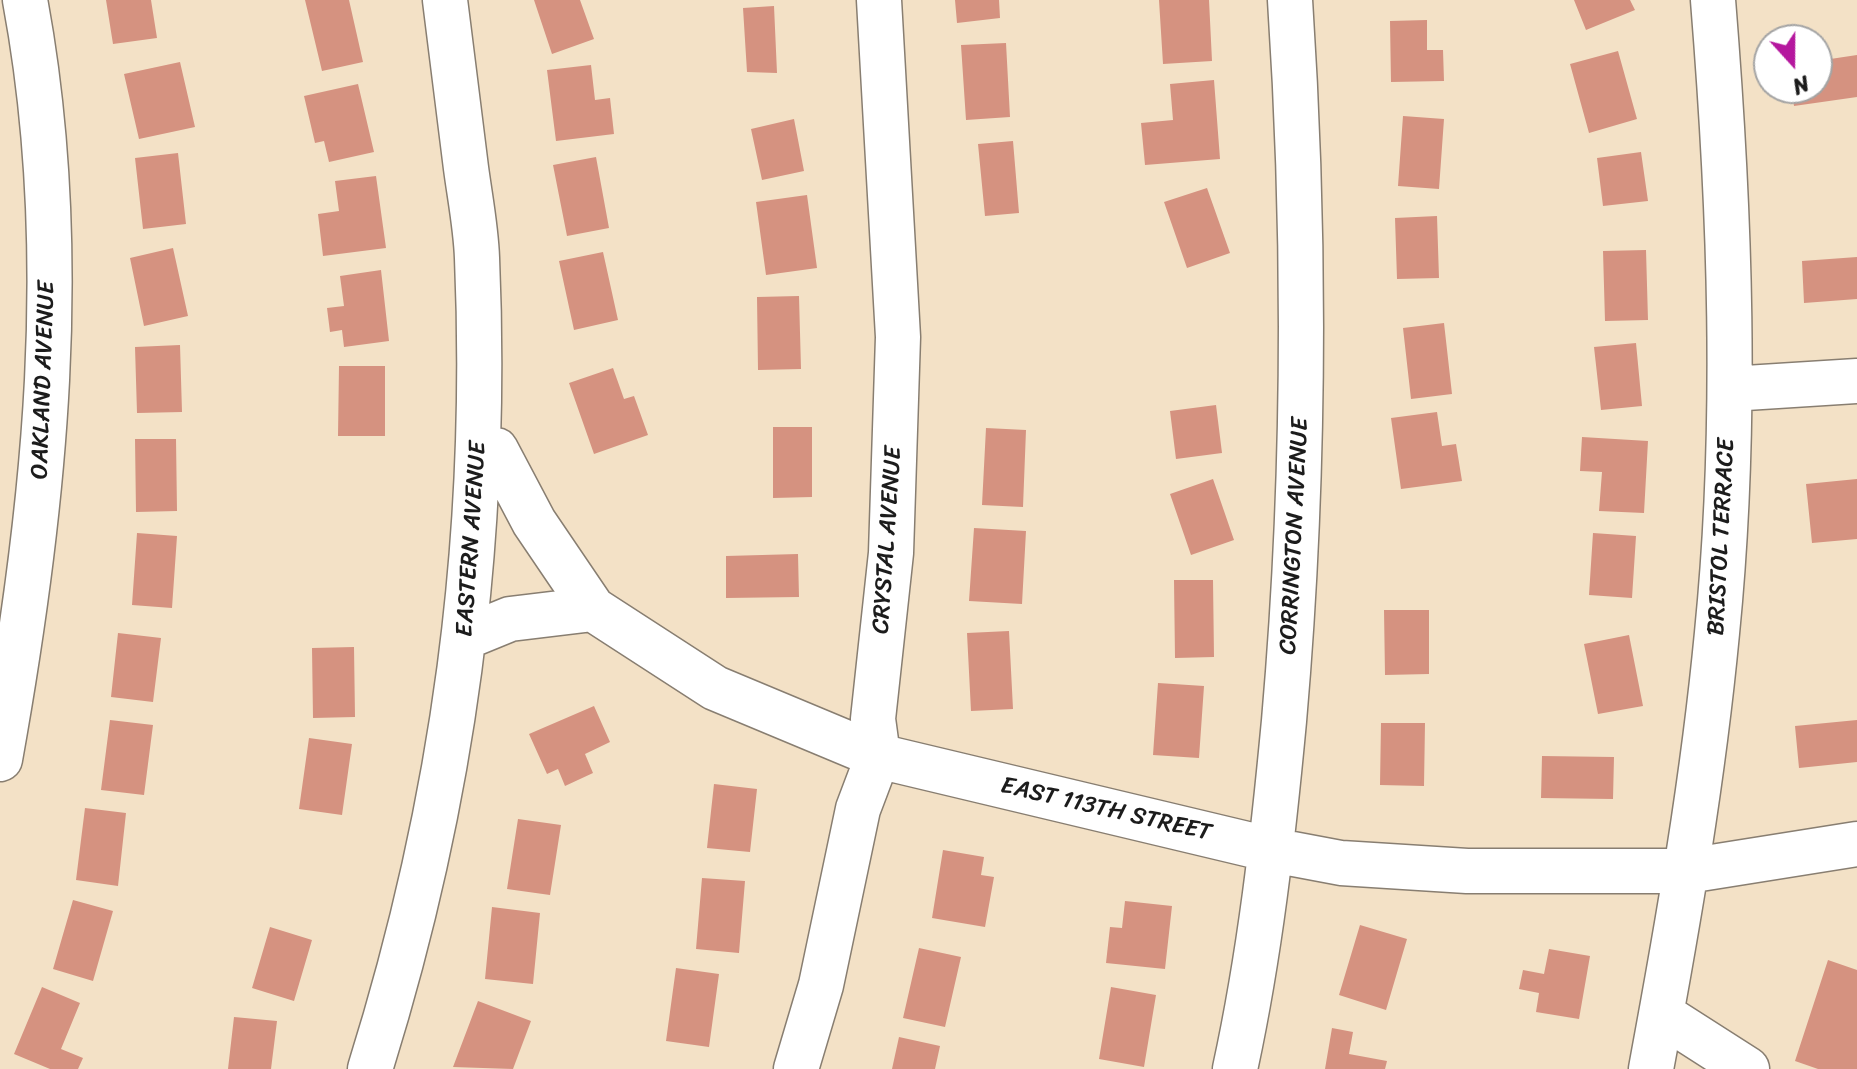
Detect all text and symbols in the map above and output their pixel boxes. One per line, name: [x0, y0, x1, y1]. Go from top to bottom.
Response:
north arrow: [1753, 24, 1833, 104]
text: N: [1787, 64, 1815, 106]
street label: OAKLAND AVENUE: [26, 280, 62, 480]
street label: CORRINGTON AVENUE: [1274, 417, 1316, 655]
street label: BRISTOL TERRACE: [1702, 438, 1742, 636]
street label: EASTERN AVENUE: [451, 440, 493, 638]
street label: CRYSTAL AVENUE: [867, 445, 909, 635]
street label: EAST 113TH STREET: [998, 772, 1214, 848]

